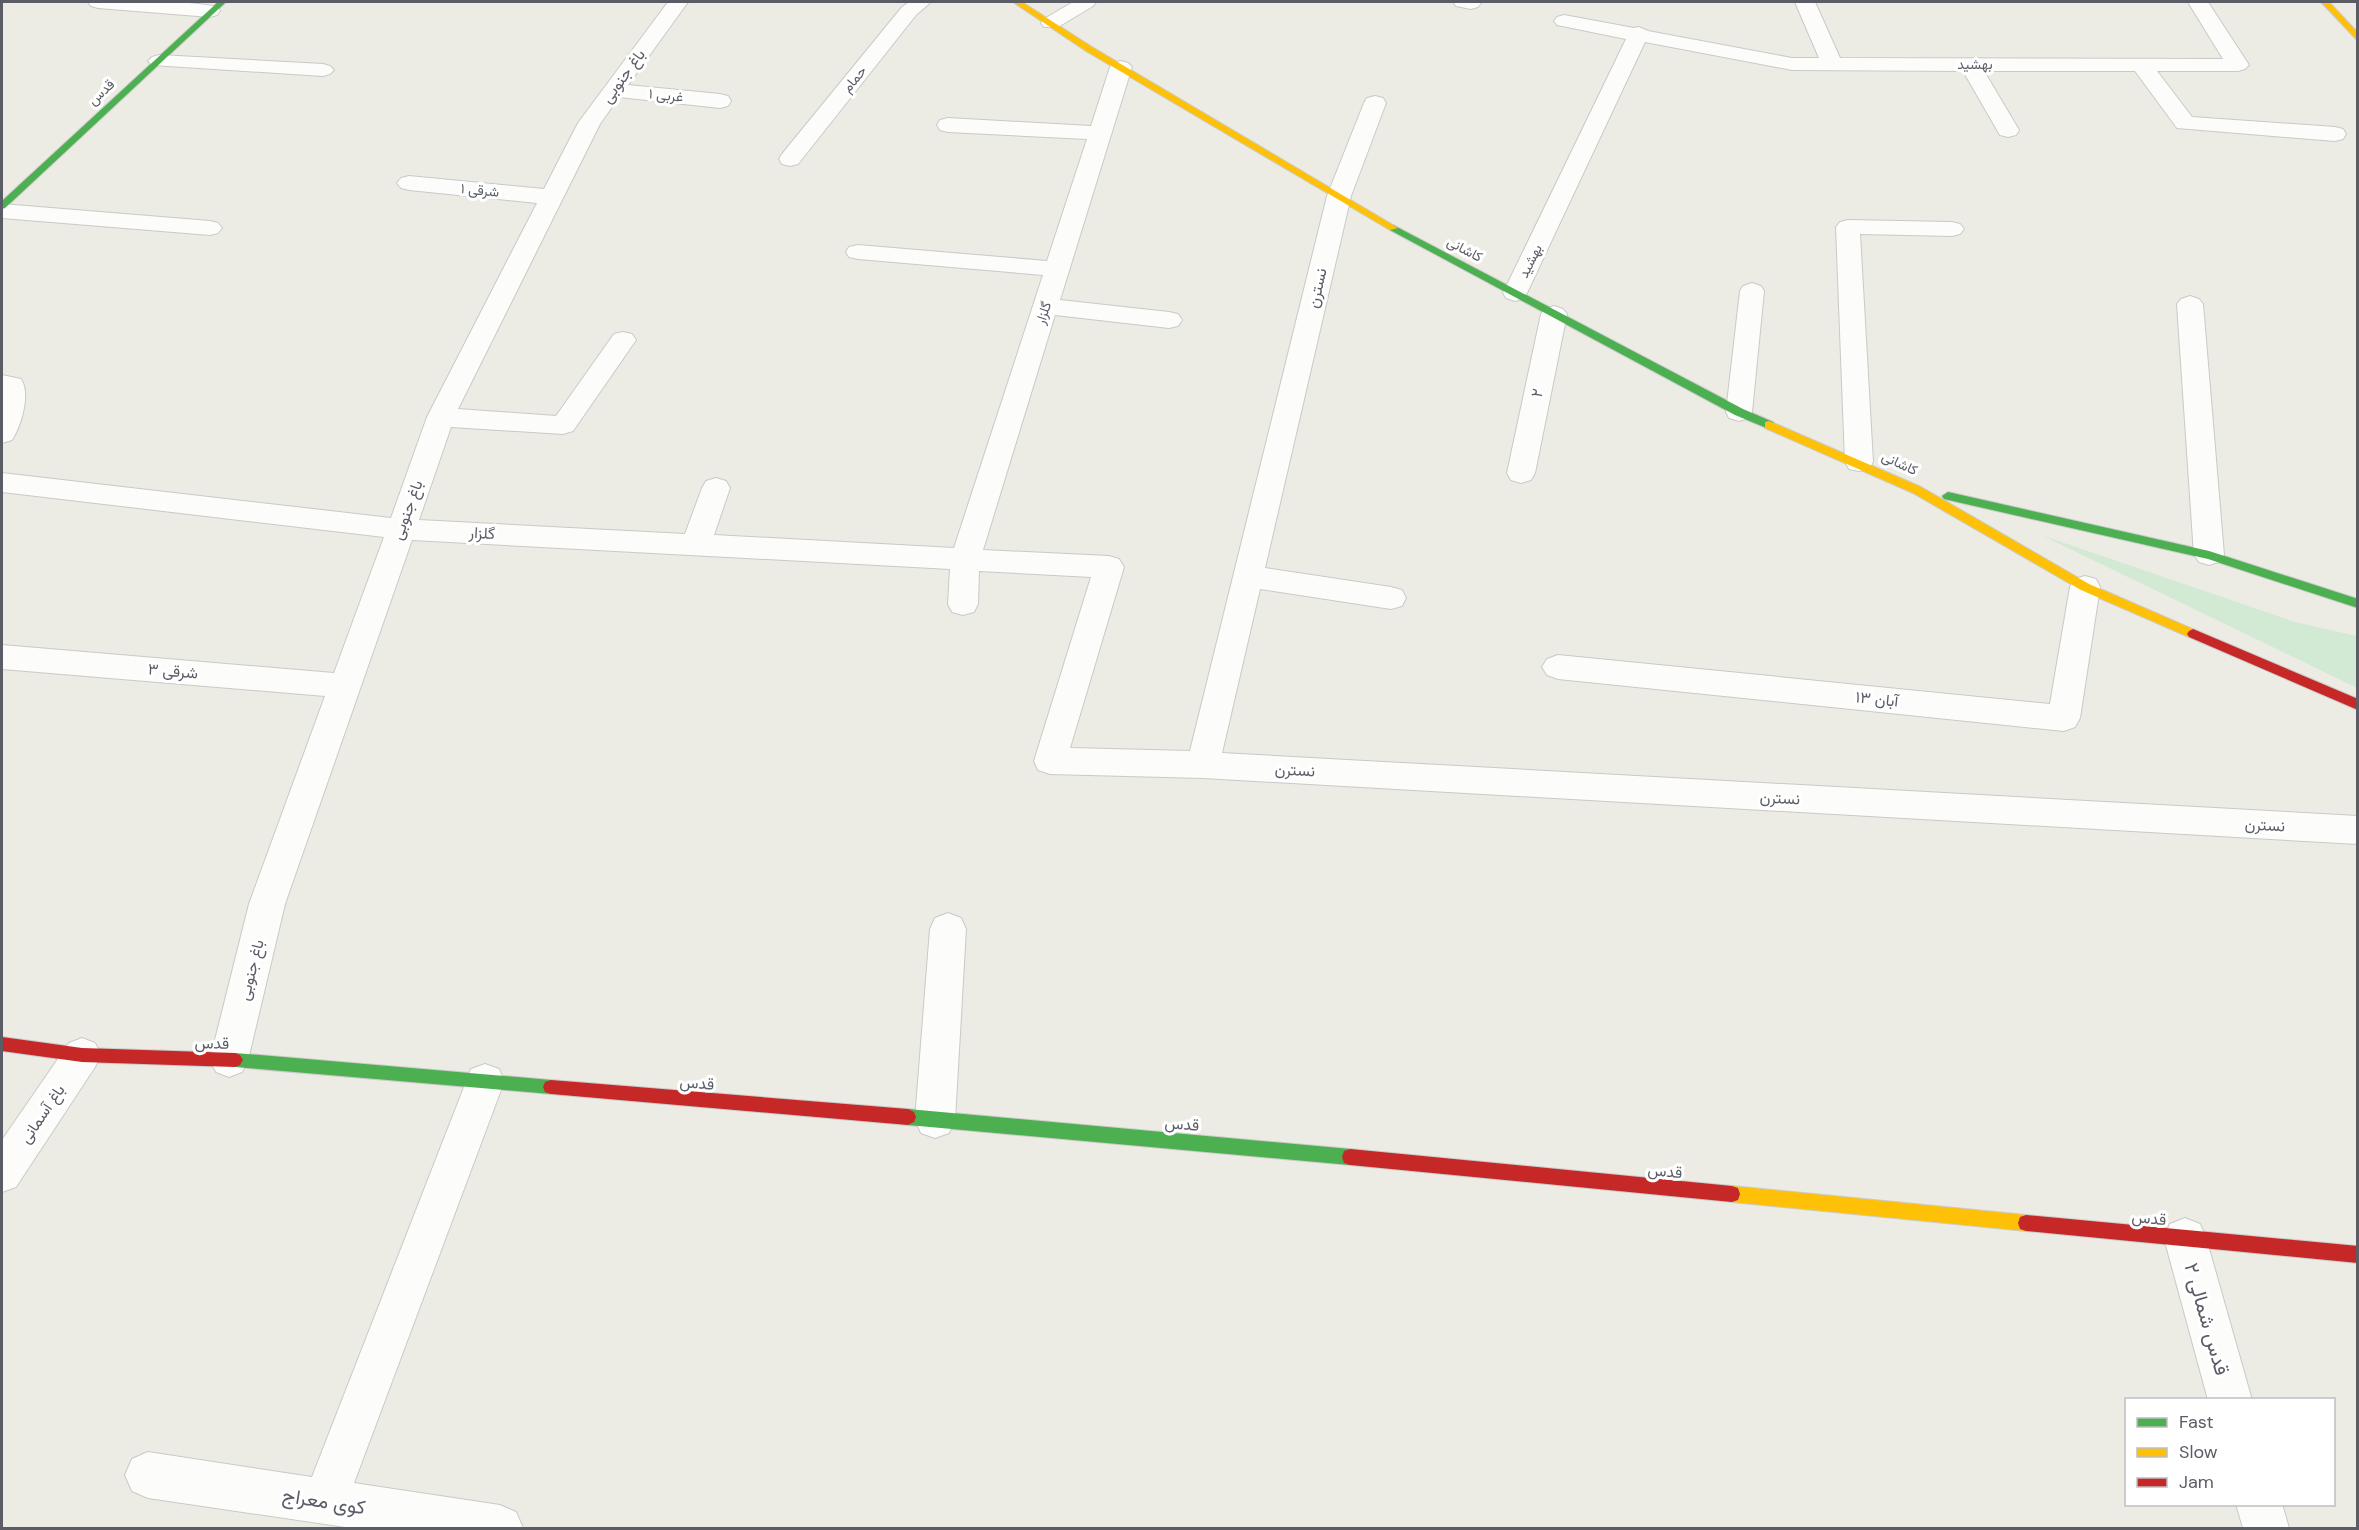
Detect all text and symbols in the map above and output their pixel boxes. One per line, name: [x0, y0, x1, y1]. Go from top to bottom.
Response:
street label: باغ جنوبی: [596, 45, 651, 108]
street label: بهشید: [1957, 55, 1993, 73]
street label: حمام: [838, 62, 870, 96]
street label: قدس: [84, 75, 118, 109]
street label: ۱ غربی: [648, 84, 684, 106]
street label: ۱ شرقی: [460, 179, 500, 201]
street label: کاشانی: [1444, 232, 1486, 266]
street label: بهشید: [1514, 241, 1546, 281]
street label: نسترن: [1302, 266, 1332, 310]
street label: گلزار: [1031, 299, 1055, 328]
street label: ۲: [1526, 387, 1548, 399]
street label: کاشانی: [1879, 447, 1921, 479]
street label: باغ جنوبی: [387, 477, 428, 543]
street label: گلزار: [467, 522, 496, 544]
street label: ۳ شرقی: [147, 658, 199, 684]
street label: ۱۳ آبان: [1855, 686, 1901, 712]
street label: نسترن: [1274, 758, 1316, 782]
street label: نسترن: [1759, 786, 1801, 810]
street label: نسترن: [2244, 813, 2286, 837]
street label: باغ جنوبی: [233, 937, 270, 1003]
street label: قدس: [194, 1032, 230, 1054]
street label: قدس: [679, 1071, 715, 1095]
street label: باغ آسمانی: [15, 1080, 70, 1148]
street label: قدس: [1164, 1112, 1200, 1136]
street label: قدس: [1647, 1159, 1683, 1183]
street label: قدس: [2131, 1206, 2167, 1230]
street label: قدس شمالی ۲: [2179, 1260, 2235, 1378]
legend: [2125, 1398, 2335, 1506]
text: Fast: [2179, 1410, 2214, 1434]
text: Slow: [2179, 1440, 2218, 1464]
text: Jam: [2179, 1470, 2214, 1494]
street label: کوی معراج: [280, 1482, 367, 1521]

